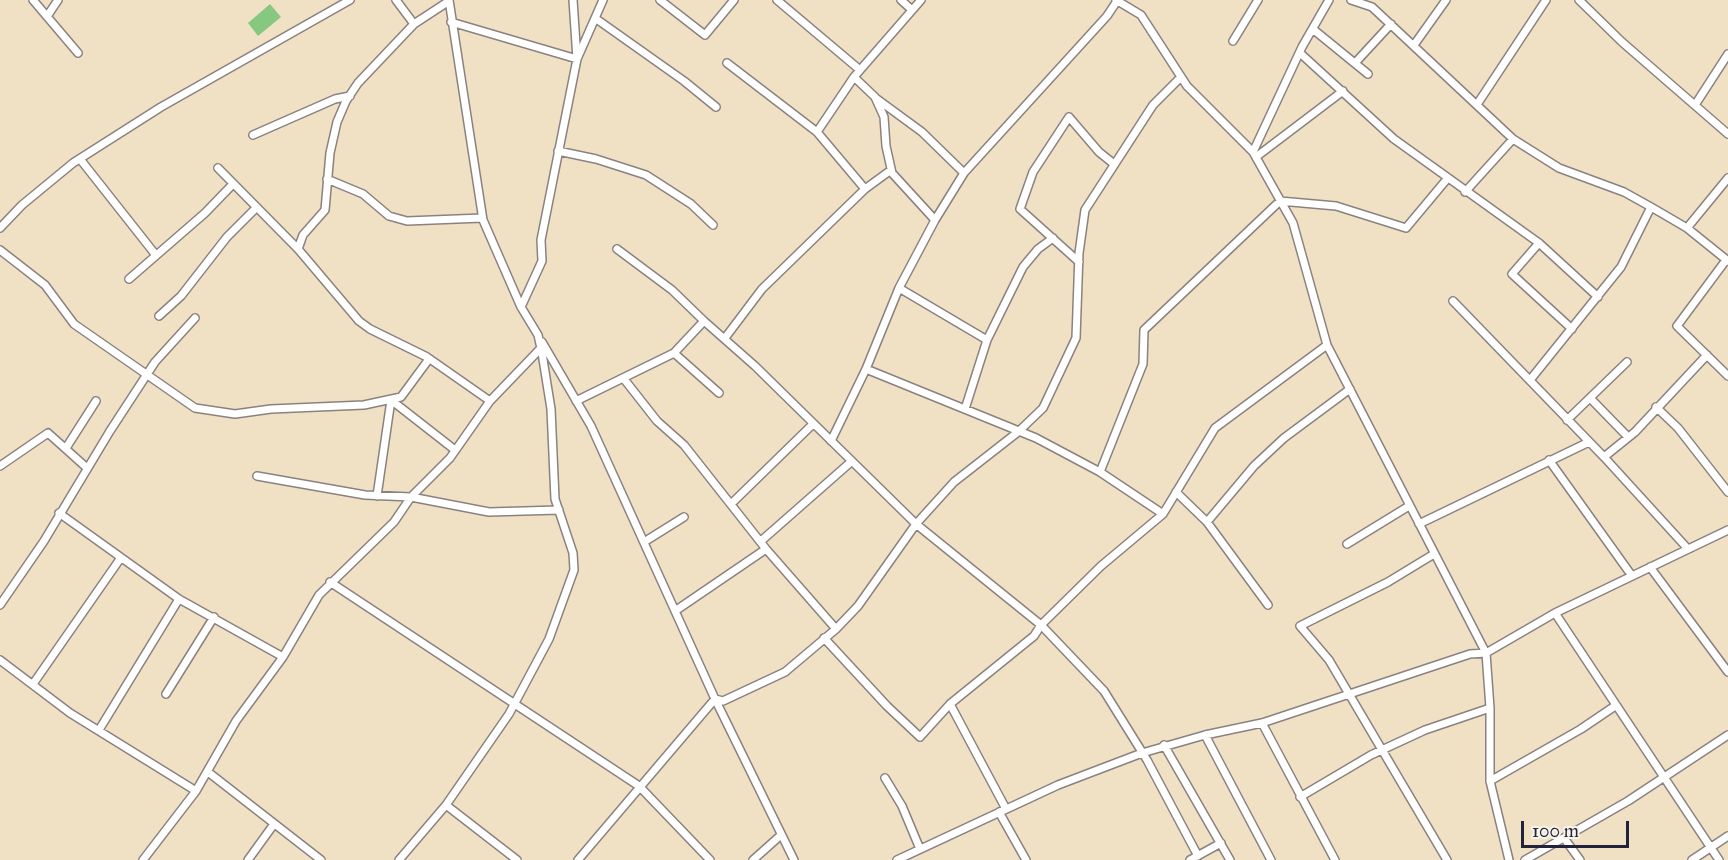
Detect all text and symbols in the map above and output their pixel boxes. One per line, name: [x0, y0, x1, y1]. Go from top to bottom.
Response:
scale bar: [1524, 809, 1632, 847]
text: 100 m: [1532, 820, 1579, 842]

